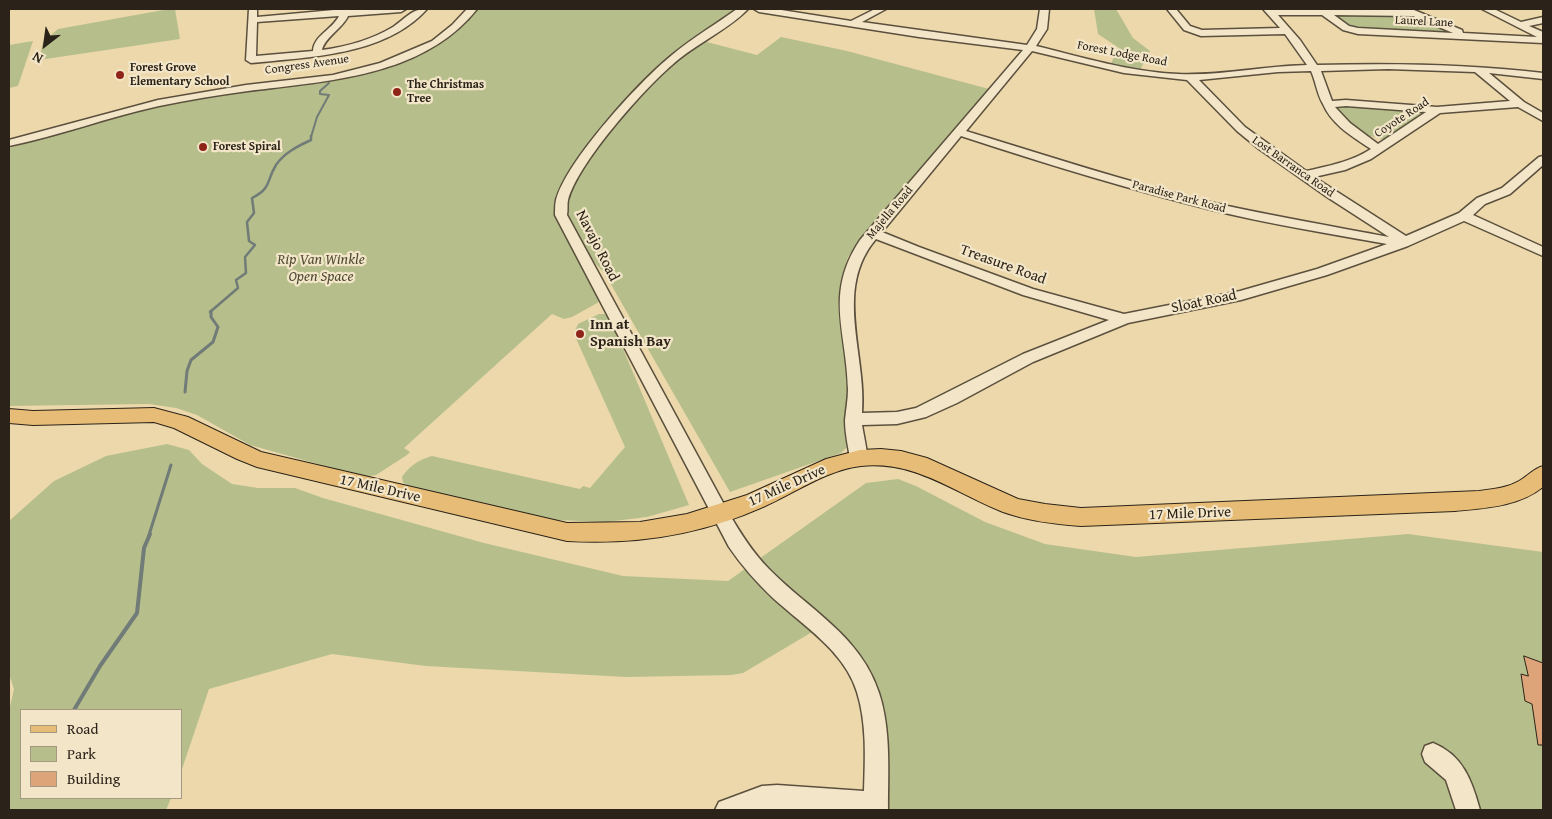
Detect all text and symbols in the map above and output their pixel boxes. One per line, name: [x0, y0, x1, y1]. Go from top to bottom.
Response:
street label: Laurel Lane: [1395, 13, 1453, 31]
north arrow: [20, 20, 70, 70]
street label: Forest Lodge Road: [1076, 38, 1168, 70]
text: N: [28, 47, 47, 69]
street label: Congress Avenue: [264, 52, 350, 78]
place label: Forest Grove Elementary School: [130, 61, 230, 89]
marker: Forest Grove Elementary School: [114, 69, 126, 81]
place label: The Christmas Tree: [407, 78, 484, 106]
marker: The Christmas Tree: [391, 86, 403, 98]
street label: Coyote Road: [1372, 95, 1432, 141]
street label: Lost Barranca Road: [1249, 133, 1337, 201]
place label: Forest Spiral: [213, 140, 281, 154]
marker: Forest Spiral: [197, 141, 209, 153]
street label: Paradise Park Road: [1131, 178, 1227, 216]
street label: Majella Road: [864, 184, 916, 242]
street label: Navajo Road: [571, 207, 623, 285]
street label: Treasure Road: [958, 241, 1048, 289]
park label: Rip Van Winkle Open Space: [277, 251, 365, 286]
street label: Sloat Road: [1170, 286, 1238, 318]
place label: Inn at Spanish Bay: [590, 316, 671, 351]
marker: Inn at Spanish Bay: [574, 328, 586, 340]
street label: 17 Mile Drive: [746, 461, 828, 511]
street label: 17 Mile Drive: [338, 471, 422, 507]
street label: 17 Mile Drive: [1148, 504, 1232, 524]
legend: [20, 709, 182, 799]
text: Road: [67, 718, 98, 739]
text: Park: [67, 743, 96, 764]
text: Building: [67, 768, 120, 789]

